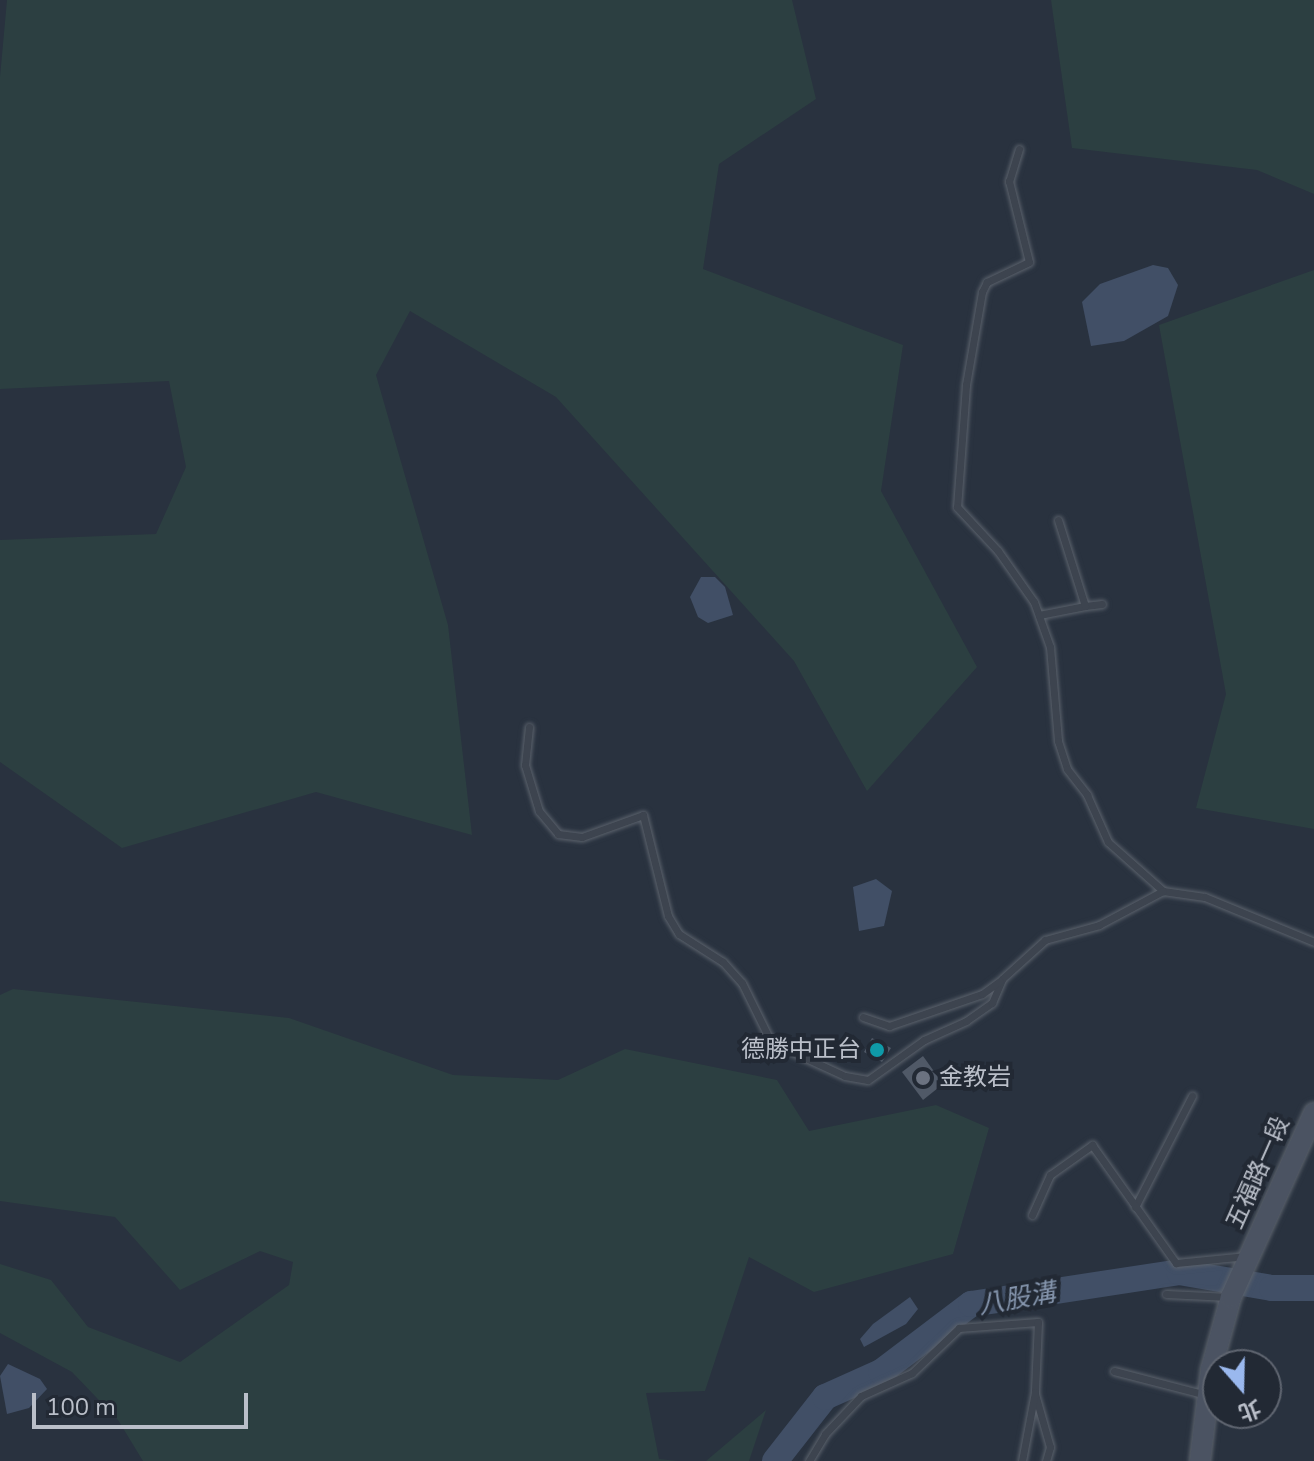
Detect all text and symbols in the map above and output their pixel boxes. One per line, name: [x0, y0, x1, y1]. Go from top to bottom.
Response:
place label: 德勝中正台: [741, 1036, 861, 1064]
marker: 德勝中正台: [868, 1041, 886, 1059]
place label: 金教岩: [939, 1064, 1011, 1092]
marker: 金教岩: [914, 1069, 932, 1087]
street label: 五福路一段: [1220, 1112, 1296, 1234]
water label: 八股溝: [976, 1277, 1058, 1321]
north arrow: [1202, 1349, 1282, 1429]
scale bar: [36, 1377, 252, 1427]
text: 100 m: [46, 1391, 116, 1423]
text: 北: [1234, 1392, 1265, 1428]

